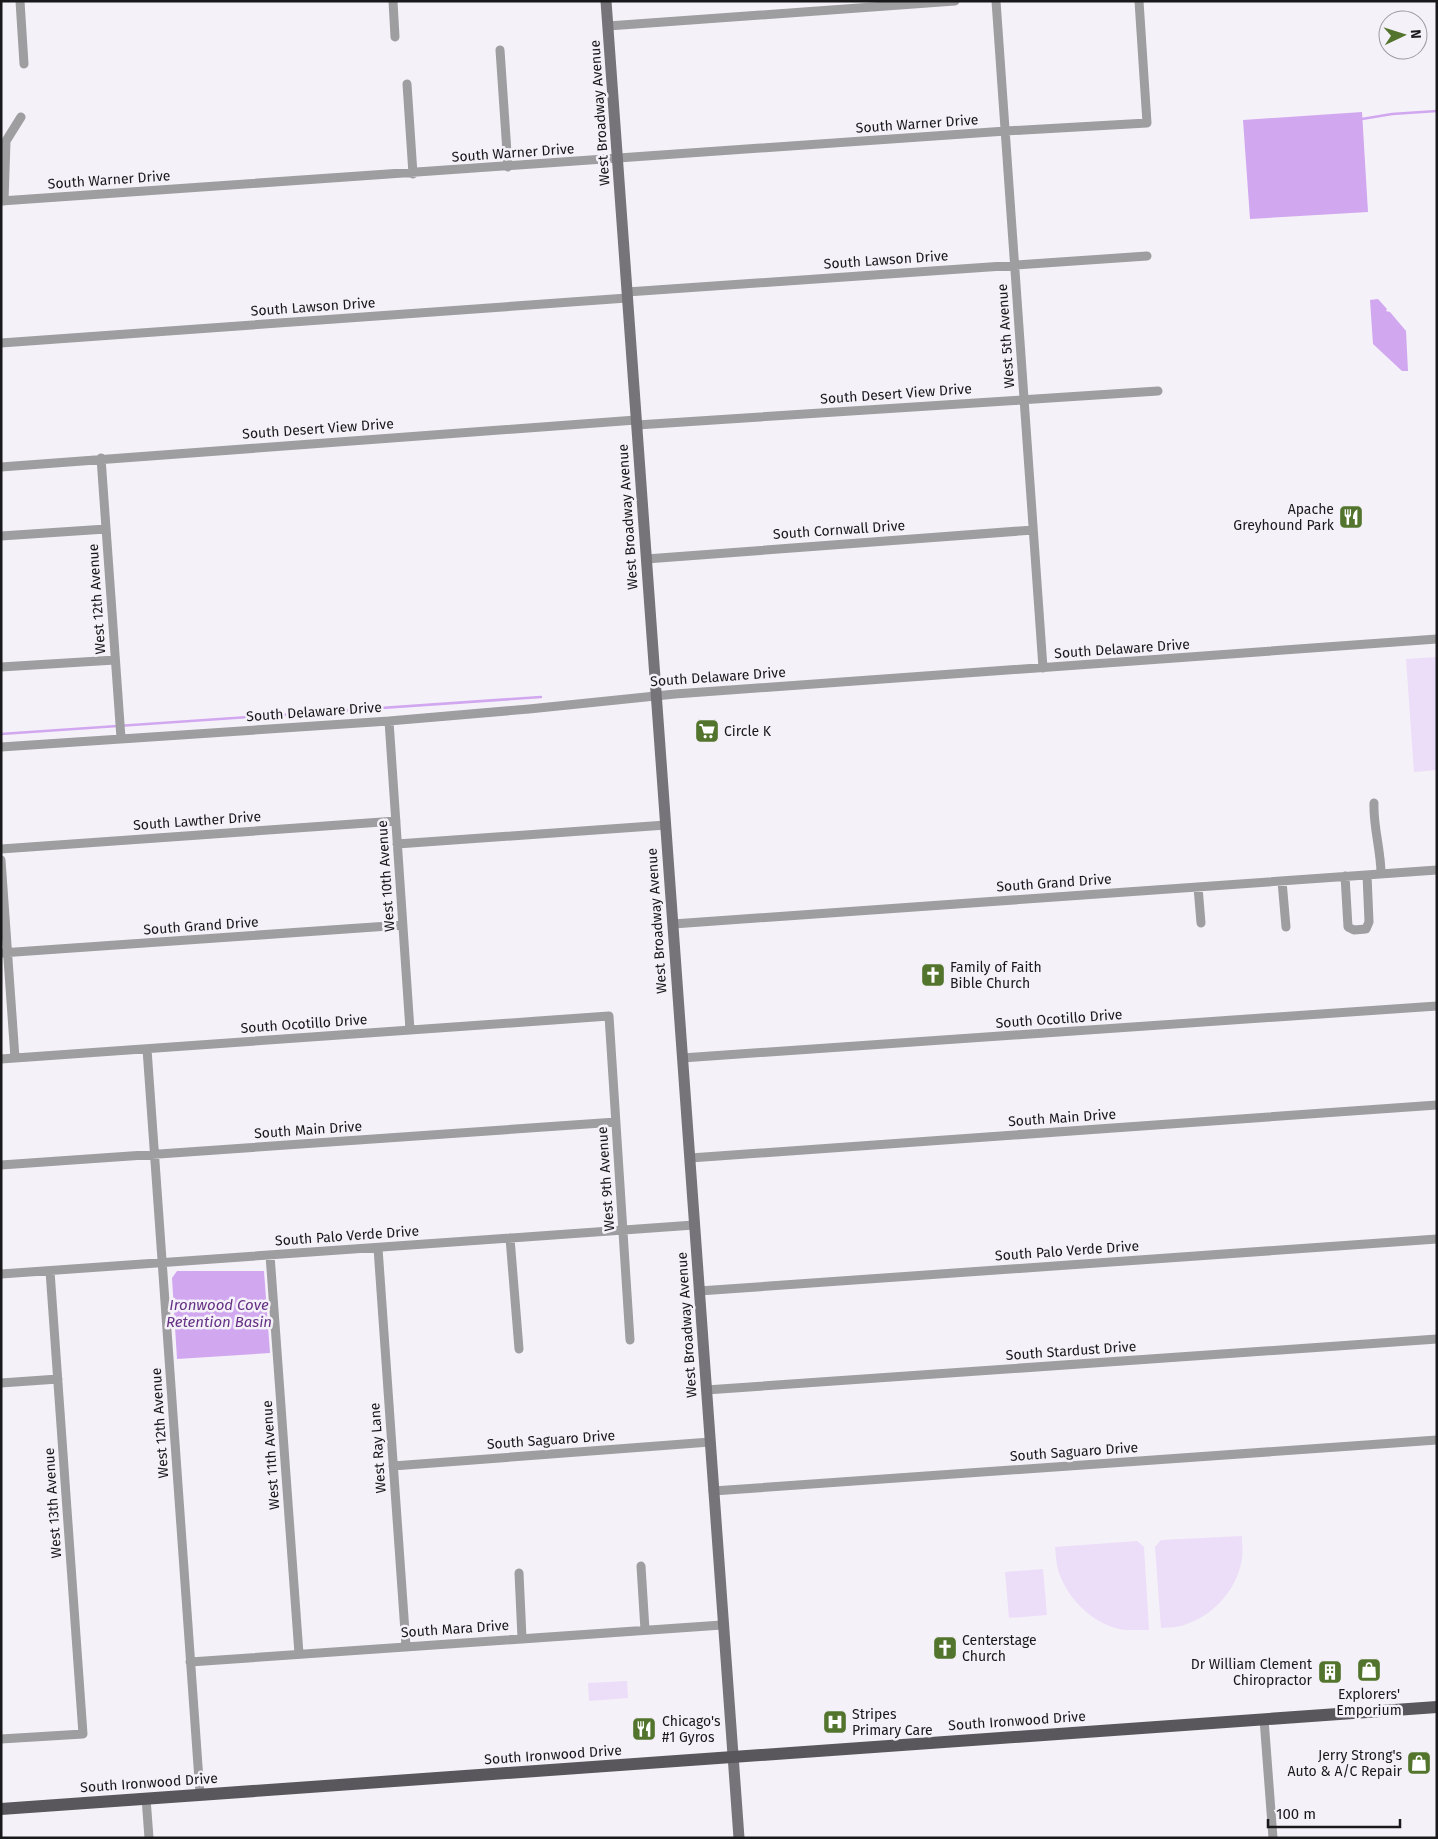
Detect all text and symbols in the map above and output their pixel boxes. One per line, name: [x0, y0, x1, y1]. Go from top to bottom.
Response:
north arrow: [1378, 10, 1428, 60]
text: N: [1407, 29, 1424, 39]
street label: West Broadway Avenue: [586, 39, 614, 187]
street label: South Warner Drive: [855, 111, 979, 137]
street label: South Warner Drive: [451, 140, 575, 166]
street label: South Warner Drive: [47, 167, 171, 193]
street label: South Lawson Drive: [823, 247, 949, 273]
street label: West 5th Avenue: [994, 283, 1018, 389]
street label: South Lawson Drive: [250, 294, 376, 320]
street label: South Desert View Drive: [820, 380, 972, 408]
street label: South Desert View Drive: [242, 415, 394, 443]
street label: West Broadway Avenue: [614, 443, 642, 591]
place label: Apache Greyhound Park: [1233, 501, 1335, 534]
restaurant icon: Apache Greyhound Park: [1338, 504, 1364, 530]
street label: South Cornwall Drive: [772, 517, 906, 543]
street label: West 12th Avenue: [85, 543, 109, 655]
street label: South Delaware Drive: [1054, 636, 1190, 662]
street label: South Delaware Drive: [650, 664, 786, 690]
street label: South Delaware Drive: [246, 699, 382, 725]
supermarket icon: Circle K: [694, 718, 720, 744]
place label: Circle K: [724, 723, 772, 740]
street label: South Lawther Drive: [132, 808, 262, 834]
street label: West 10th Avenue: [374, 820, 398, 932]
street label: West Broadway Avenue: [643, 847, 671, 995]
street label: South Grand Drive: [996, 870, 1112, 896]
street label: South Grand Drive: [143, 913, 259, 939]
place label: Family of Faith Bible Church: [950, 959, 1042, 992]
church icon: Family of Faith Bible Church: [920, 962, 946, 988]
street label: South Ocotillo Drive: [995, 1006, 1123, 1032]
street label: South Ocotillo Drive: [240, 1011, 368, 1037]
street label: South Main Drive: [1007, 1106, 1117, 1130]
street label: South Main Drive: [253, 1118, 363, 1142]
street label: West 9th Avenue: [594, 1126, 618, 1232]
street label: South Palo Verde Drive: [274, 1222, 420, 1250]
street label: South Palo Verde Drive: [994, 1237, 1140, 1265]
street label: West Broadway Avenue: [673, 1251, 701, 1399]
water label: Ironwood Cove Retention Basin: [166, 1296, 272, 1331]
street label: South Stardust Drive: [1005, 1338, 1137, 1364]
street label: West 12th Avenue: [148, 1367, 172, 1479]
street label: West 11th Avenue: [259, 1400, 283, 1510]
street label: West Ray Lane: [366, 1402, 390, 1494]
street label: South Saguaro Drive: [486, 1427, 616, 1453]
street label: South Saguaro Drive: [1009, 1439, 1139, 1465]
street label: West 13th Avenue: [41, 1447, 65, 1559]
street label: South Mara Drive: [400, 1617, 510, 1641]
place label: Centerstage Church: [962, 1632, 1037, 1665]
church icon: Centerstage Church: [932, 1635, 958, 1661]
place label: Dr William Clement Chiropractor: [1191, 1656, 1313, 1689]
shop icon: Explorers' Emporium: [1356, 1657, 1382, 1683]
building icon: Dr William Clement Chiropractor: [1317, 1659, 1343, 1685]
place label: Explorers' Emporium: [1336, 1686, 1402, 1719]
place label: Stripes Primary Care: [852, 1706, 933, 1739]
street label: South Ironwood Drive: [948, 1708, 1086, 1734]
hospital icon: Stripes Primary Care: [822, 1709, 848, 1735]
place label: Chicago's #1 Gyros: [662, 1713, 721, 1746]
restaurant icon: Chicago's #1 Gyros: [631, 1716, 657, 1742]
street label: South Ironwood Drive: [484, 1742, 622, 1768]
place label: Jerry Strong's Auto & A/C Repair: [1288, 1747, 1403, 1780]
shop icon: Jerry Strong's Auto & A/C Repair: [1406, 1750, 1432, 1776]
street label: South Ironwood Drive: [80, 1770, 218, 1796]
scale bar: [1268, 1796, 1400, 1828]
text: 100 m: [1276, 1805, 1316, 1823]

